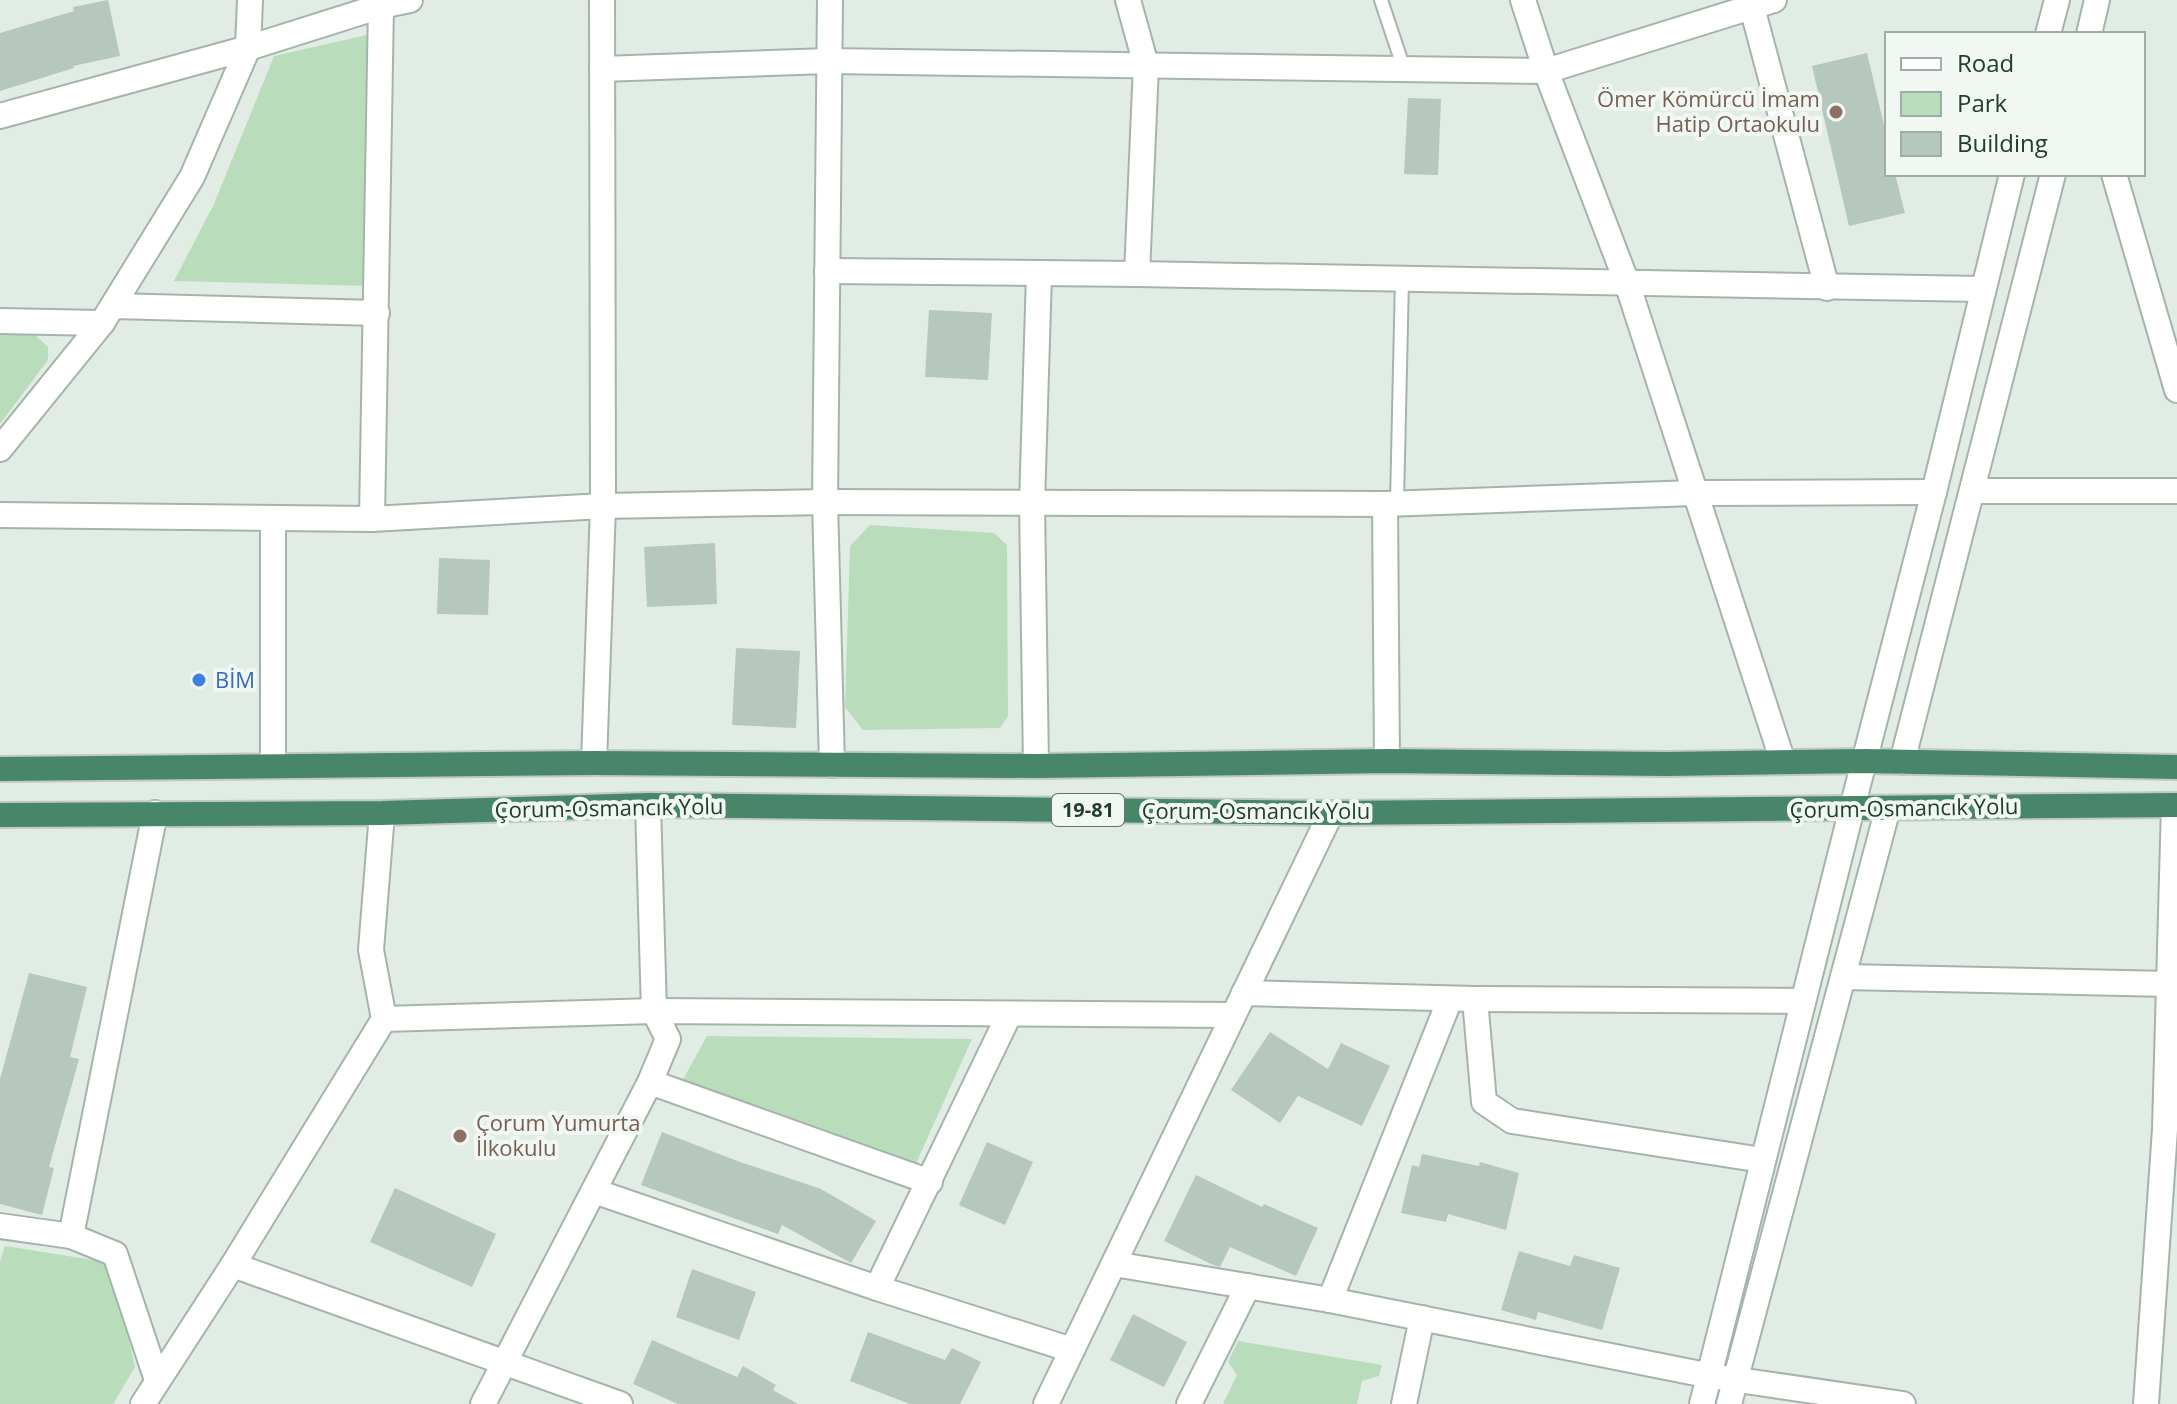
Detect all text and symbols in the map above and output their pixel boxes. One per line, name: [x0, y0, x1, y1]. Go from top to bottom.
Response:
legend: [1885, 32, 2145, 176]
text: Road: [1957, 46, 2014, 79]
place label: Ömer Kömürcü İmam Hatip Ortaokulu: [1597, 83, 1820, 138]
text: Park: [1957, 86, 2008, 119]
marker: Ömer Kömürcü İmam Hatip Ortaokulu: [1827, 103, 1845, 121]
text: Building: [1957, 126, 2048, 159]
place label: BİM: [215, 664, 255, 694]
marker: BİM: [190, 671, 208, 689]
street label: Çorum-Osmancık Yolu: [494, 790, 724, 824]
street label: Çorum-Osmancık Yolu: [1789, 790, 2019, 824]
road number: 19-81: [1052, 794, 1124, 826]
street label: Çorum-Osmancık Yolu: [1142, 795, 1370, 825]
place label: Çorum Yumurta İlkokulu: [476, 1107, 640, 1162]
marker: Çorum Yumurta İlkokulu: [451, 1127, 469, 1145]

